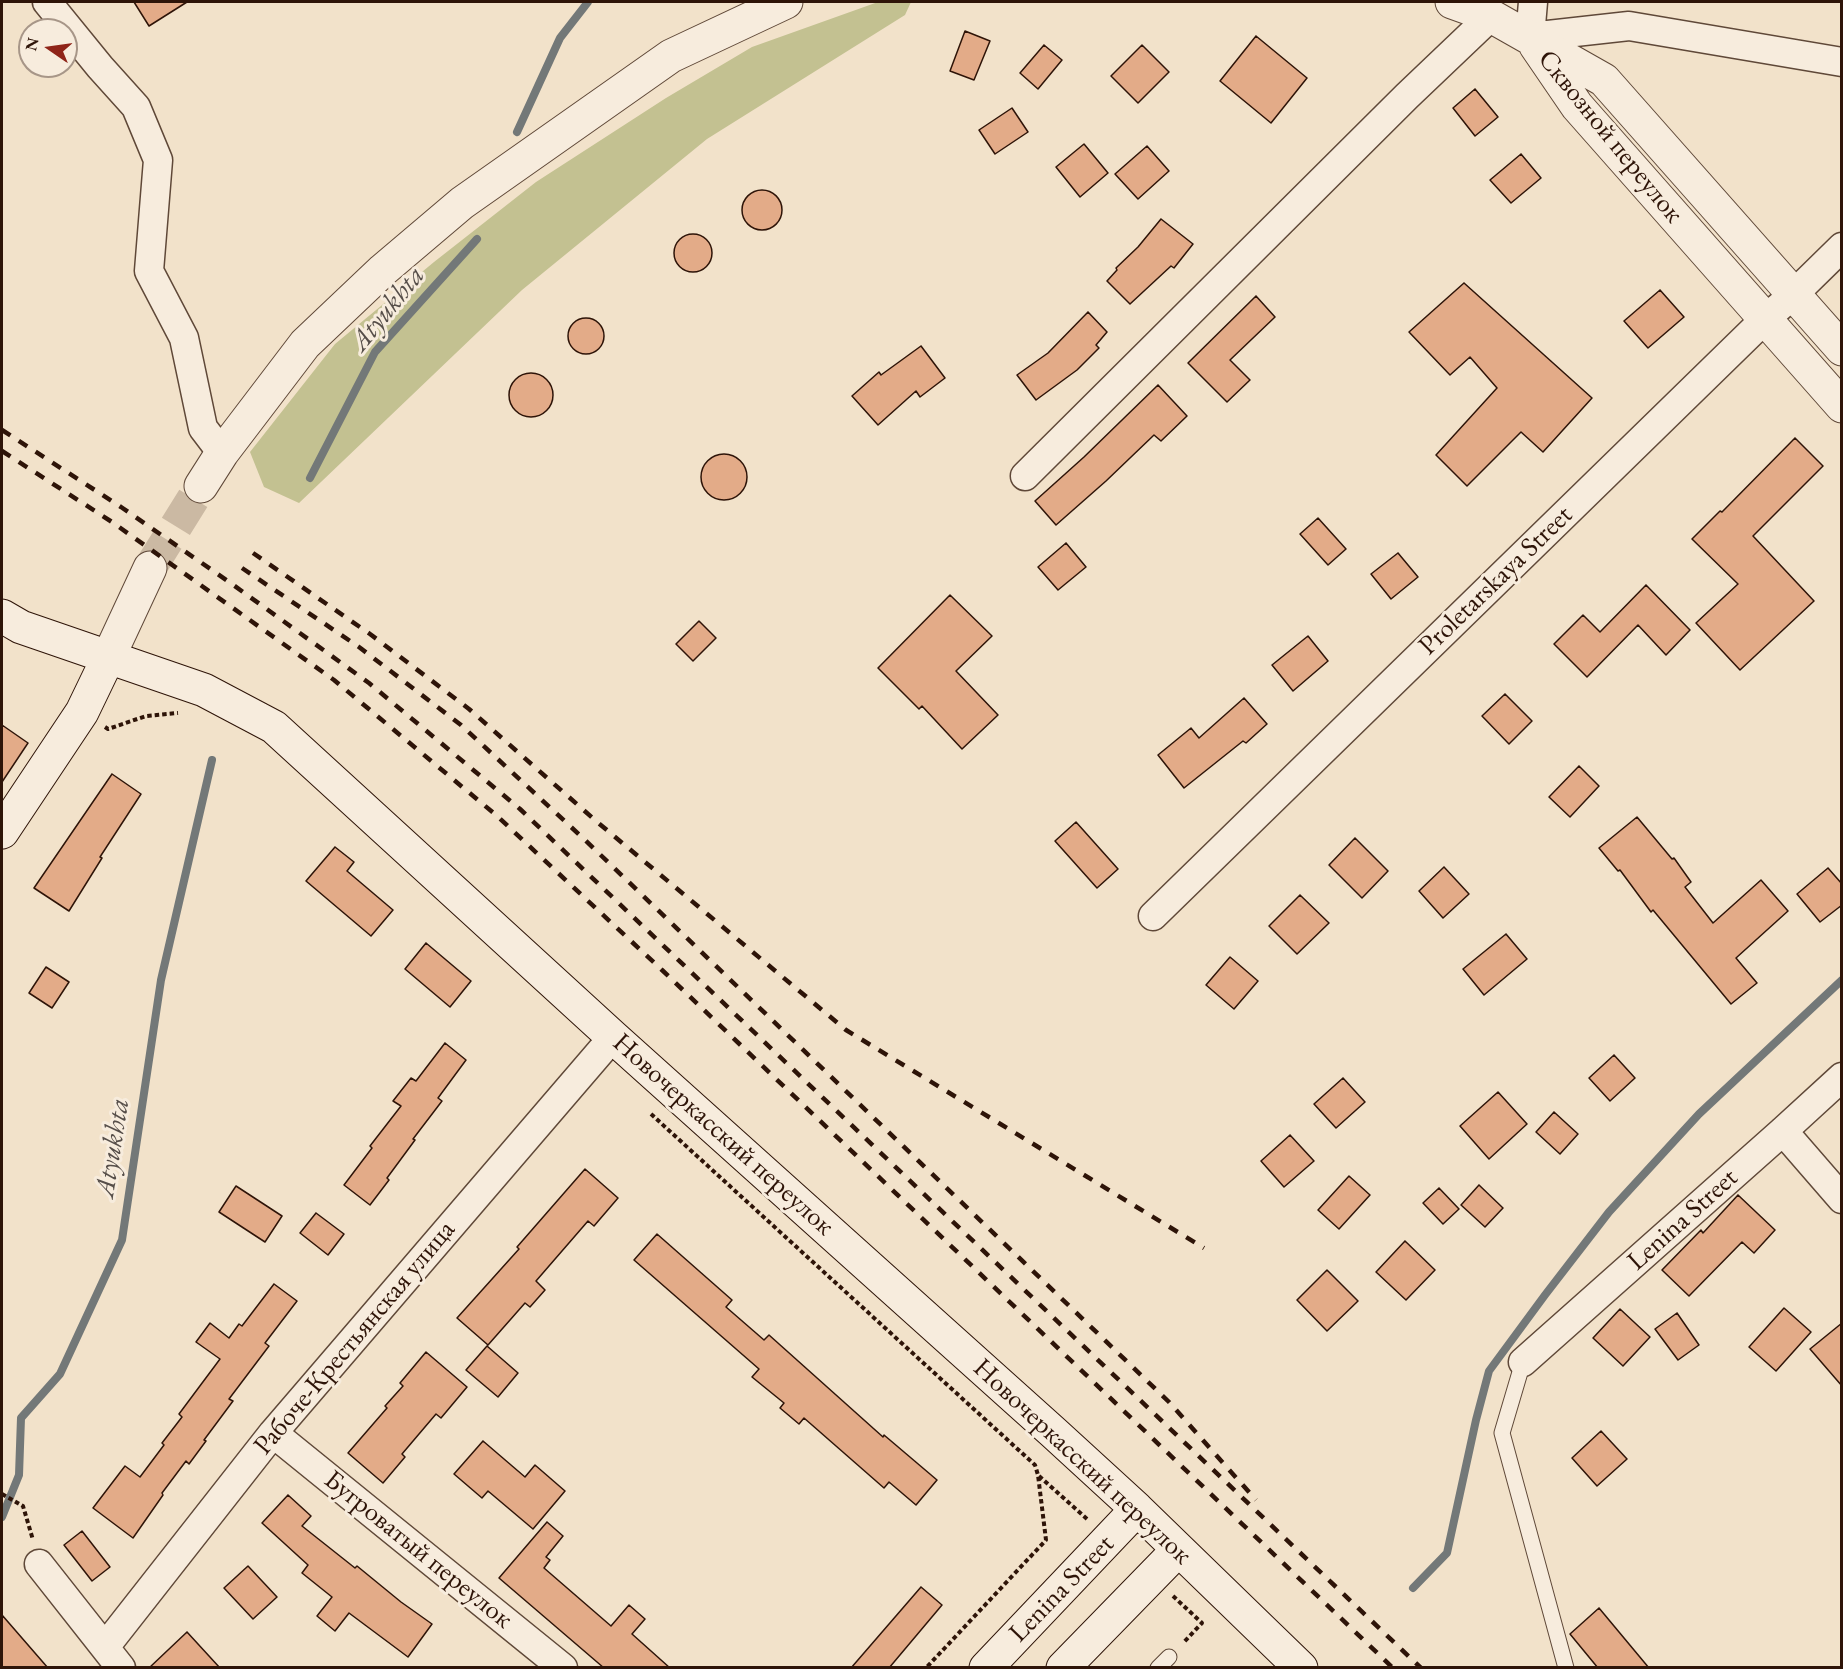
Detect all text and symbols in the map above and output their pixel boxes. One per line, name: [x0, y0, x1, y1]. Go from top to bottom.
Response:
north arrow: [18, 18, 78, 78]
text: N: [20, 36, 44, 53]
street label: Сквозной переулок: [1530, 44, 1690, 230]
water label: Atyukhta: [344, 260, 432, 358]
street label: Proletarskaya Street: [1412, 500, 1580, 662]
street label: Новочеркасский переулок: [606, 1027, 840, 1243]
water label: Atyukhta: [89, 1096, 137, 1200]
street label: Lenina Street: [1621, 1162, 1745, 1278]
street label: Рабоче-Крестьянская улица: [248, 1214, 462, 1462]
street label: Новочеркасский переулок: [966, 1352, 1198, 1572]
street label: Бугроватый переулок: [317, 1464, 519, 1636]
street label: Lenina Street: [1003, 1529, 1121, 1649]

